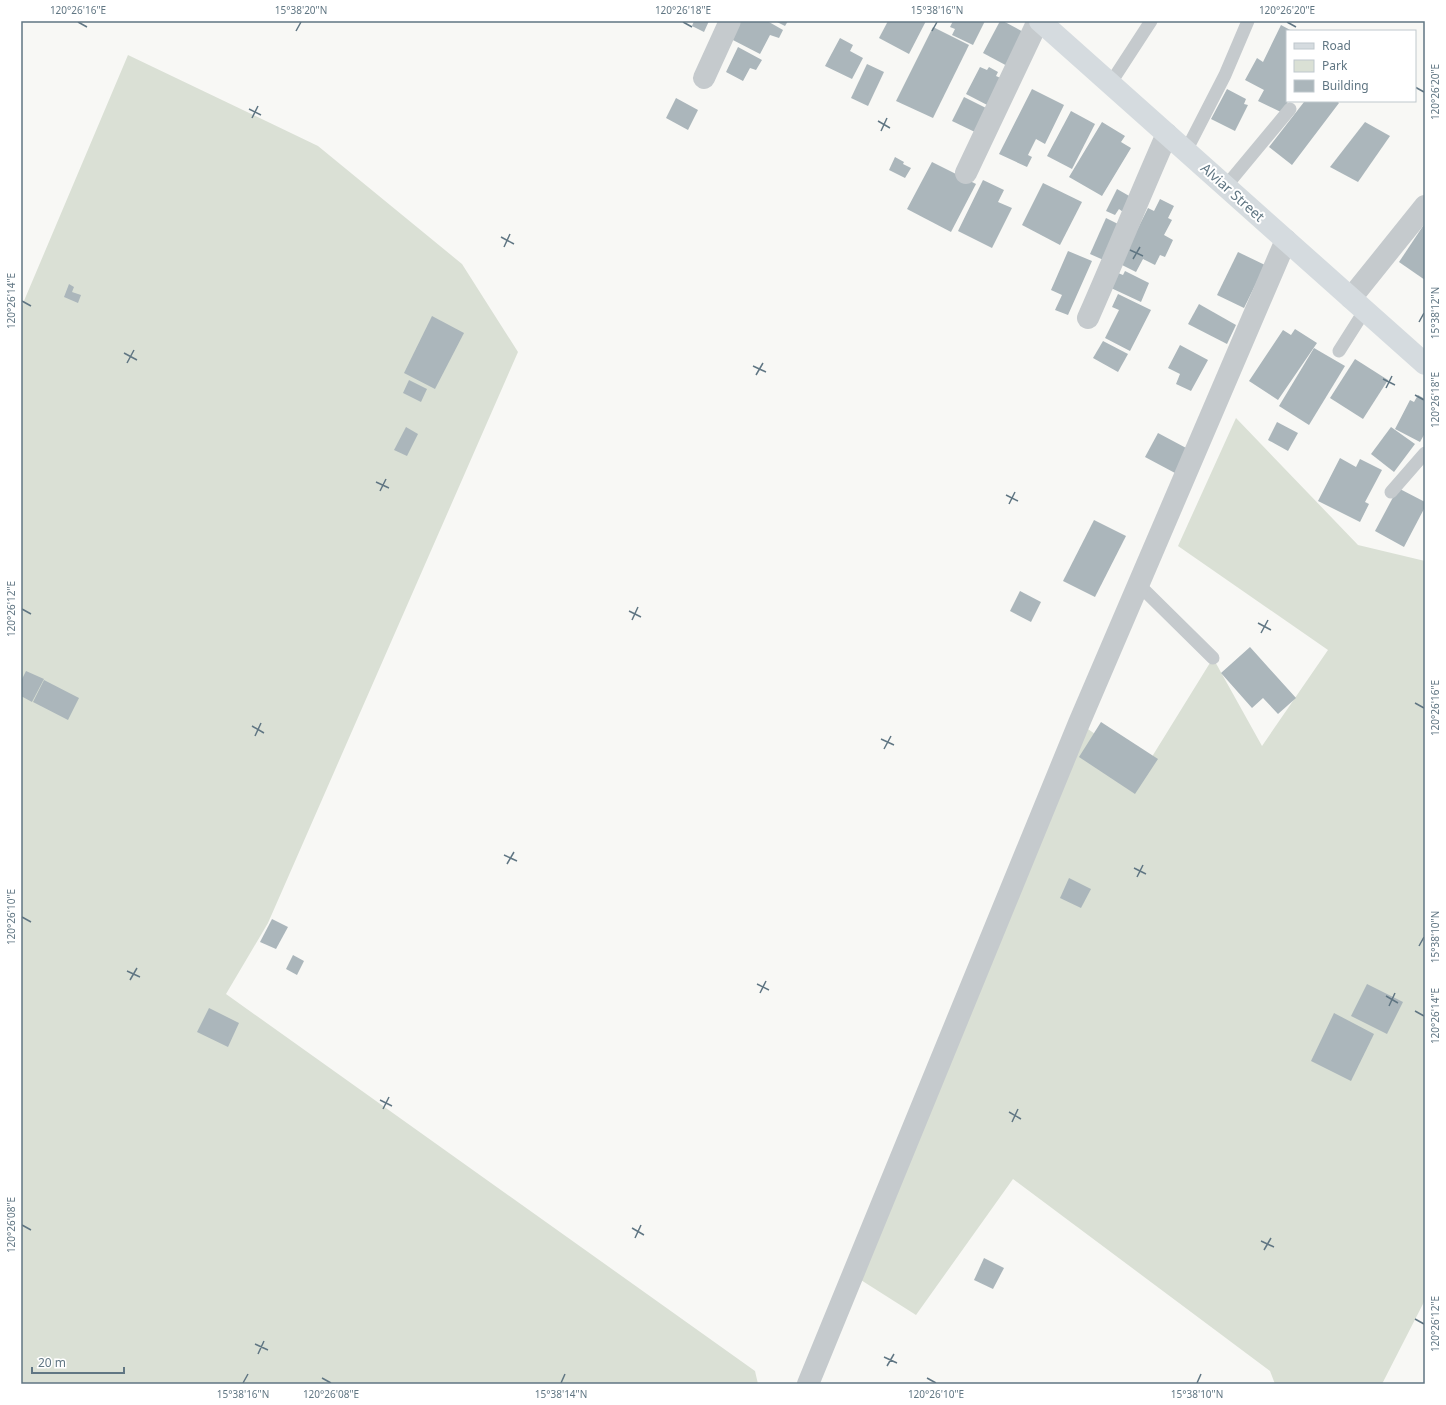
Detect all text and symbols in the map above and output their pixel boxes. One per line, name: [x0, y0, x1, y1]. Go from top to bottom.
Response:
text: 120°26'16"E: [50, 3, 106, 17]
text: 15°38'20"N: [275, 3, 327, 17]
text: 120°26'18"E: [655, 3, 711, 17]
text: 15°38'16"N: [911, 3, 963, 17]
text: 120°26'20"E: [1259, 3, 1315, 17]
legend: [1286, 30, 1416, 102]
text: Road: [1322, 37, 1351, 54]
text: Park: [1322, 57, 1348, 74]
text: 120°26'20"E: [1428, 64, 1442, 120]
text: Building: [1322, 77, 1369, 94]
street label: Alviar Street: [1197, 158, 1269, 226]
text: 120°26'14"E: [4, 273, 18, 329]
text: 15°38'12"N: [1428, 287, 1442, 339]
text: 120°26'18"E: [1428, 372, 1442, 428]
text: 120°26'12"E: [4, 581, 18, 637]
text: 120°26'16"E: [1428, 680, 1442, 736]
text: 120°26'10"E: [4, 889, 18, 945]
text: 15°38'10"N: [1428, 911, 1442, 963]
text: 120°26'14"E: [1428, 988, 1442, 1044]
text: 120°26'08"E: [4, 1197, 18, 1253]
text: 120°26'12"E: [1428, 1296, 1442, 1352]
scale bar: [32, 1349, 124, 1375]
text: 20 m: [38, 1354, 66, 1371]
text: 15°38'16"N: [217, 1387, 269, 1401]
text: 120°26'08"E: [303, 1387, 359, 1401]
text: 15°38'14"N: [535, 1387, 587, 1401]
text: 120°26'10"E: [908, 1387, 964, 1401]
text: 15°38'10"N: [1171, 1387, 1223, 1401]

